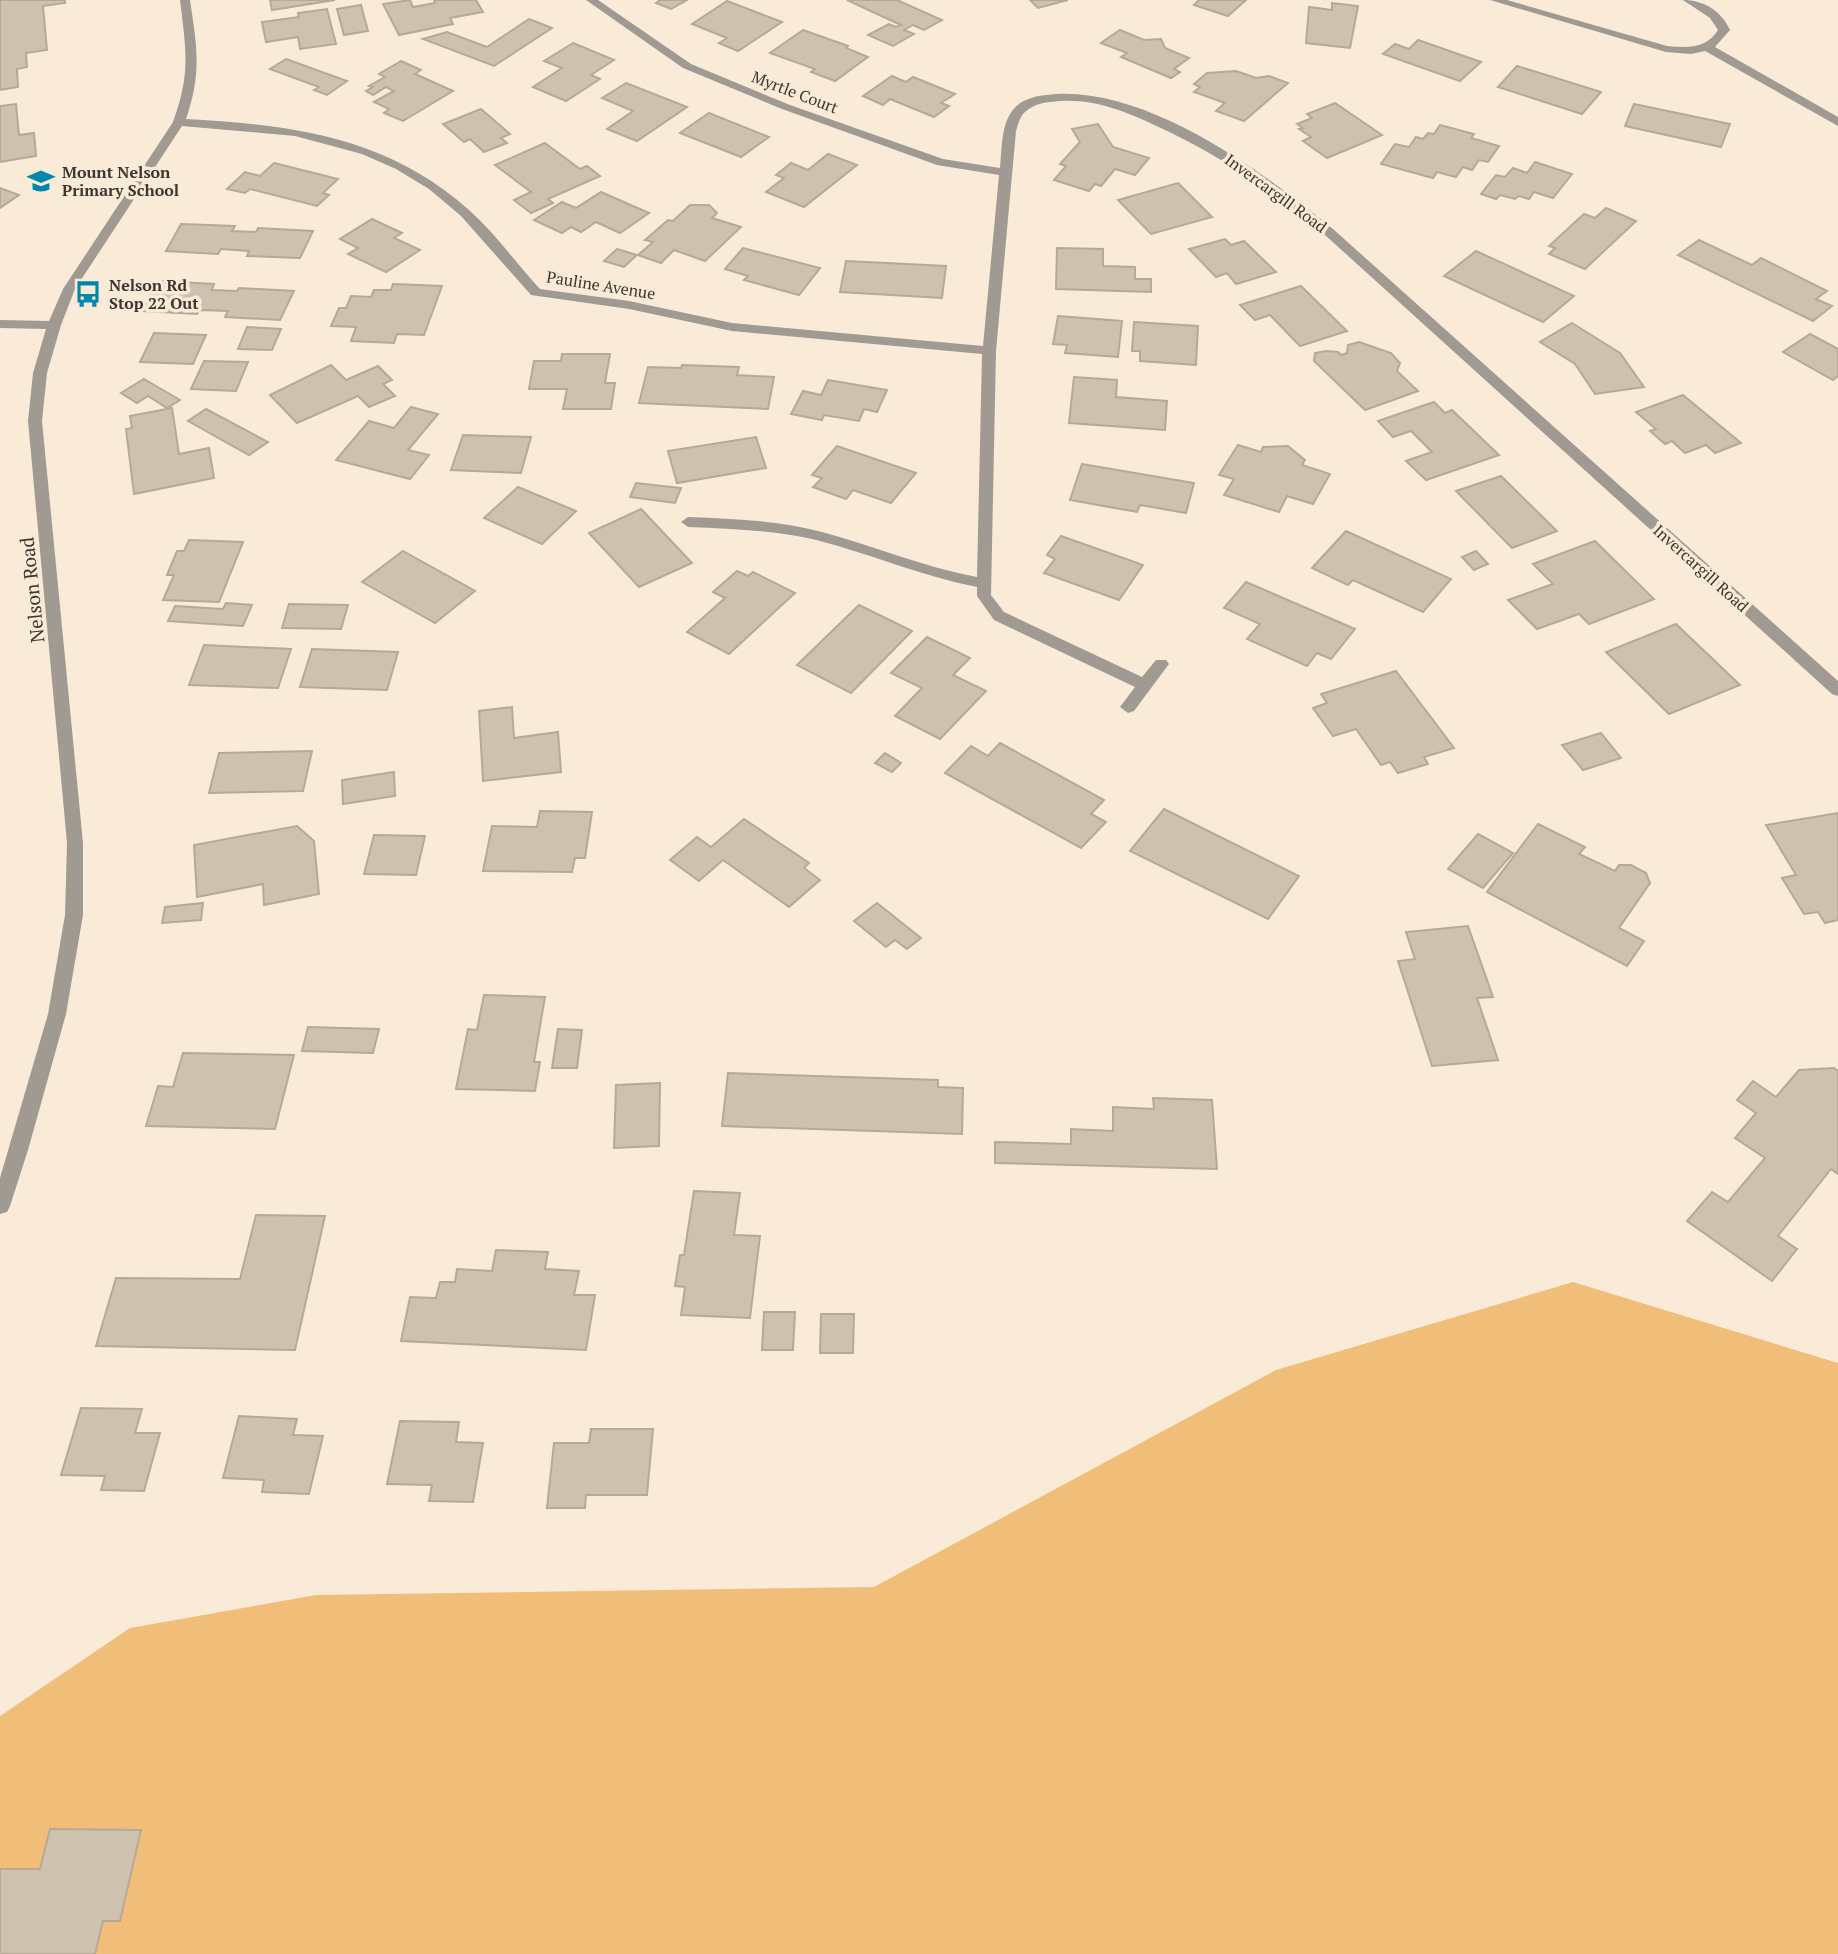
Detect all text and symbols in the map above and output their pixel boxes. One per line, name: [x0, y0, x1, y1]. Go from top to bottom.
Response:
street label: Myrtle Court: [749, 65, 841, 119]
street label: Invercargill Road: [1220, 148, 1332, 238]
place label: Mount Nelson Primary School: [62, 161, 179, 201]
school or university icon: Mount Nelson Primary School: [26, 166, 56, 196]
street label: Pauline Avenue: [545, 266, 657, 304]
place label: Nelson Rd Stop 22 Out: [109, 274, 199, 314]
bus stop icon: Nelson Rd Stop 22 Out: [73, 279, 103, 309]
street label: Invercargill Road: [1649, 519, 1754, 617]
street label: Nelson Road: [13, 535, 49, 644]

